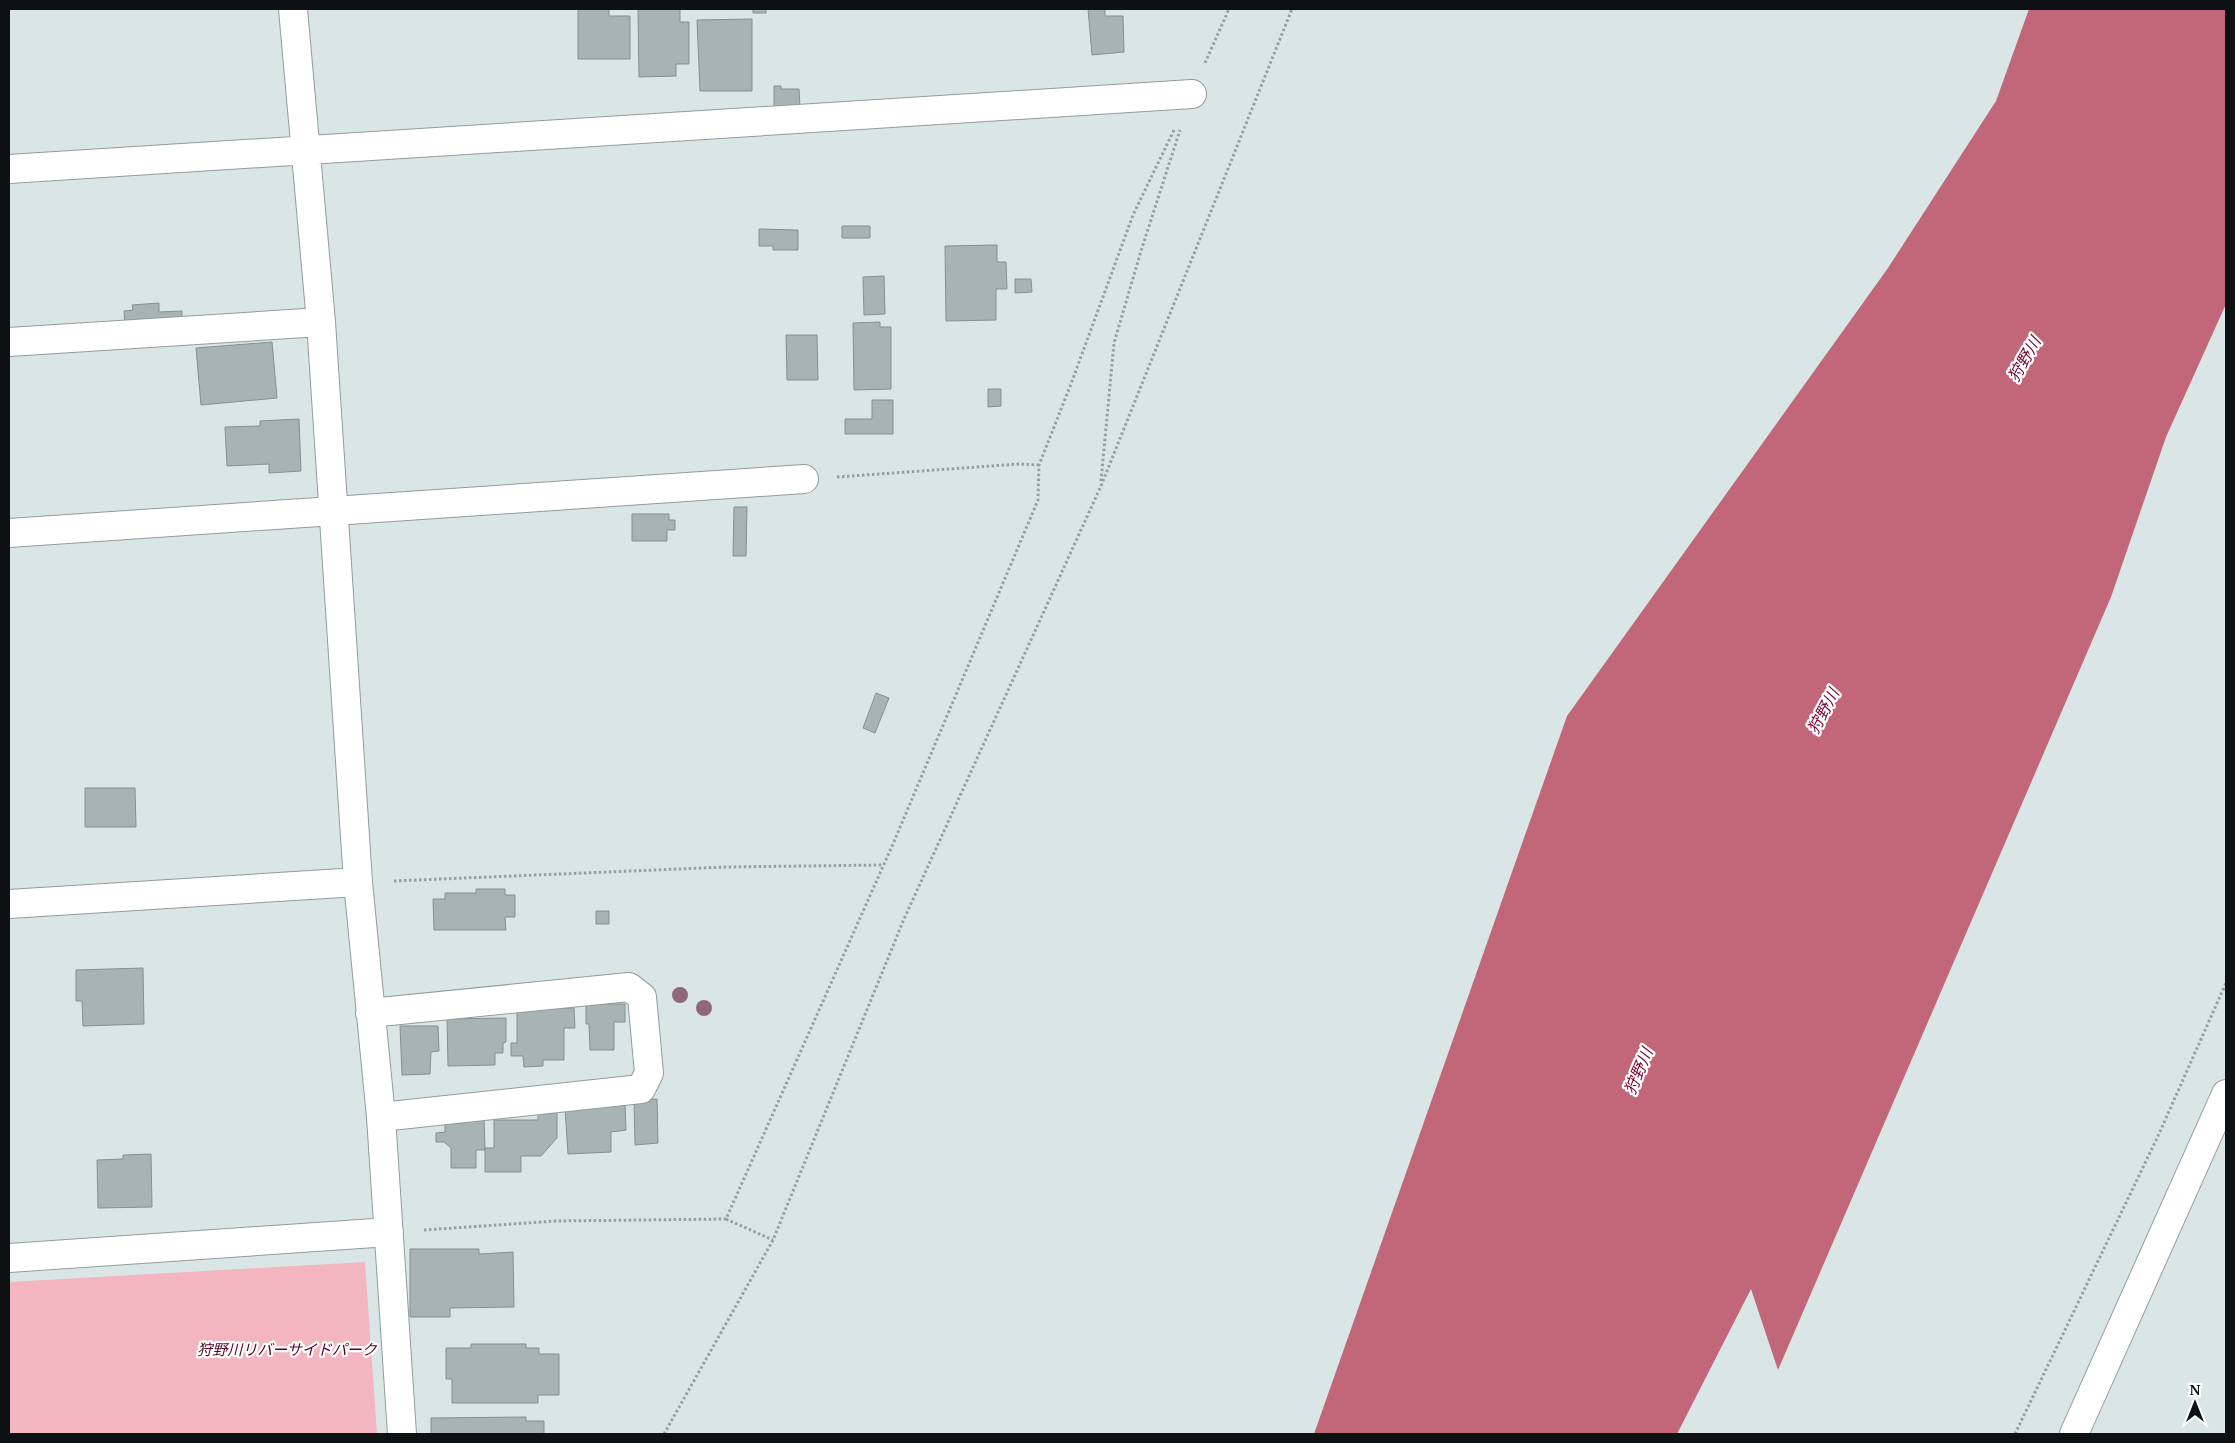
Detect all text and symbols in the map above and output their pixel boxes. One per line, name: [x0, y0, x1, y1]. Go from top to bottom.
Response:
water label: 狩野川: [2002, 331, 2047, 385]
water label: 狩野川: [1802, 683, 1845, 737]
water label: 狩野川: [1618, 1043, 1658, 1097]
park label: 狩野川リバーサイドパーク: [197, 1339, 378, 1359]
north arrow: [2170, 1378, 2220, 1428]
text: N: [2189, 1380, 2201, 1399]

